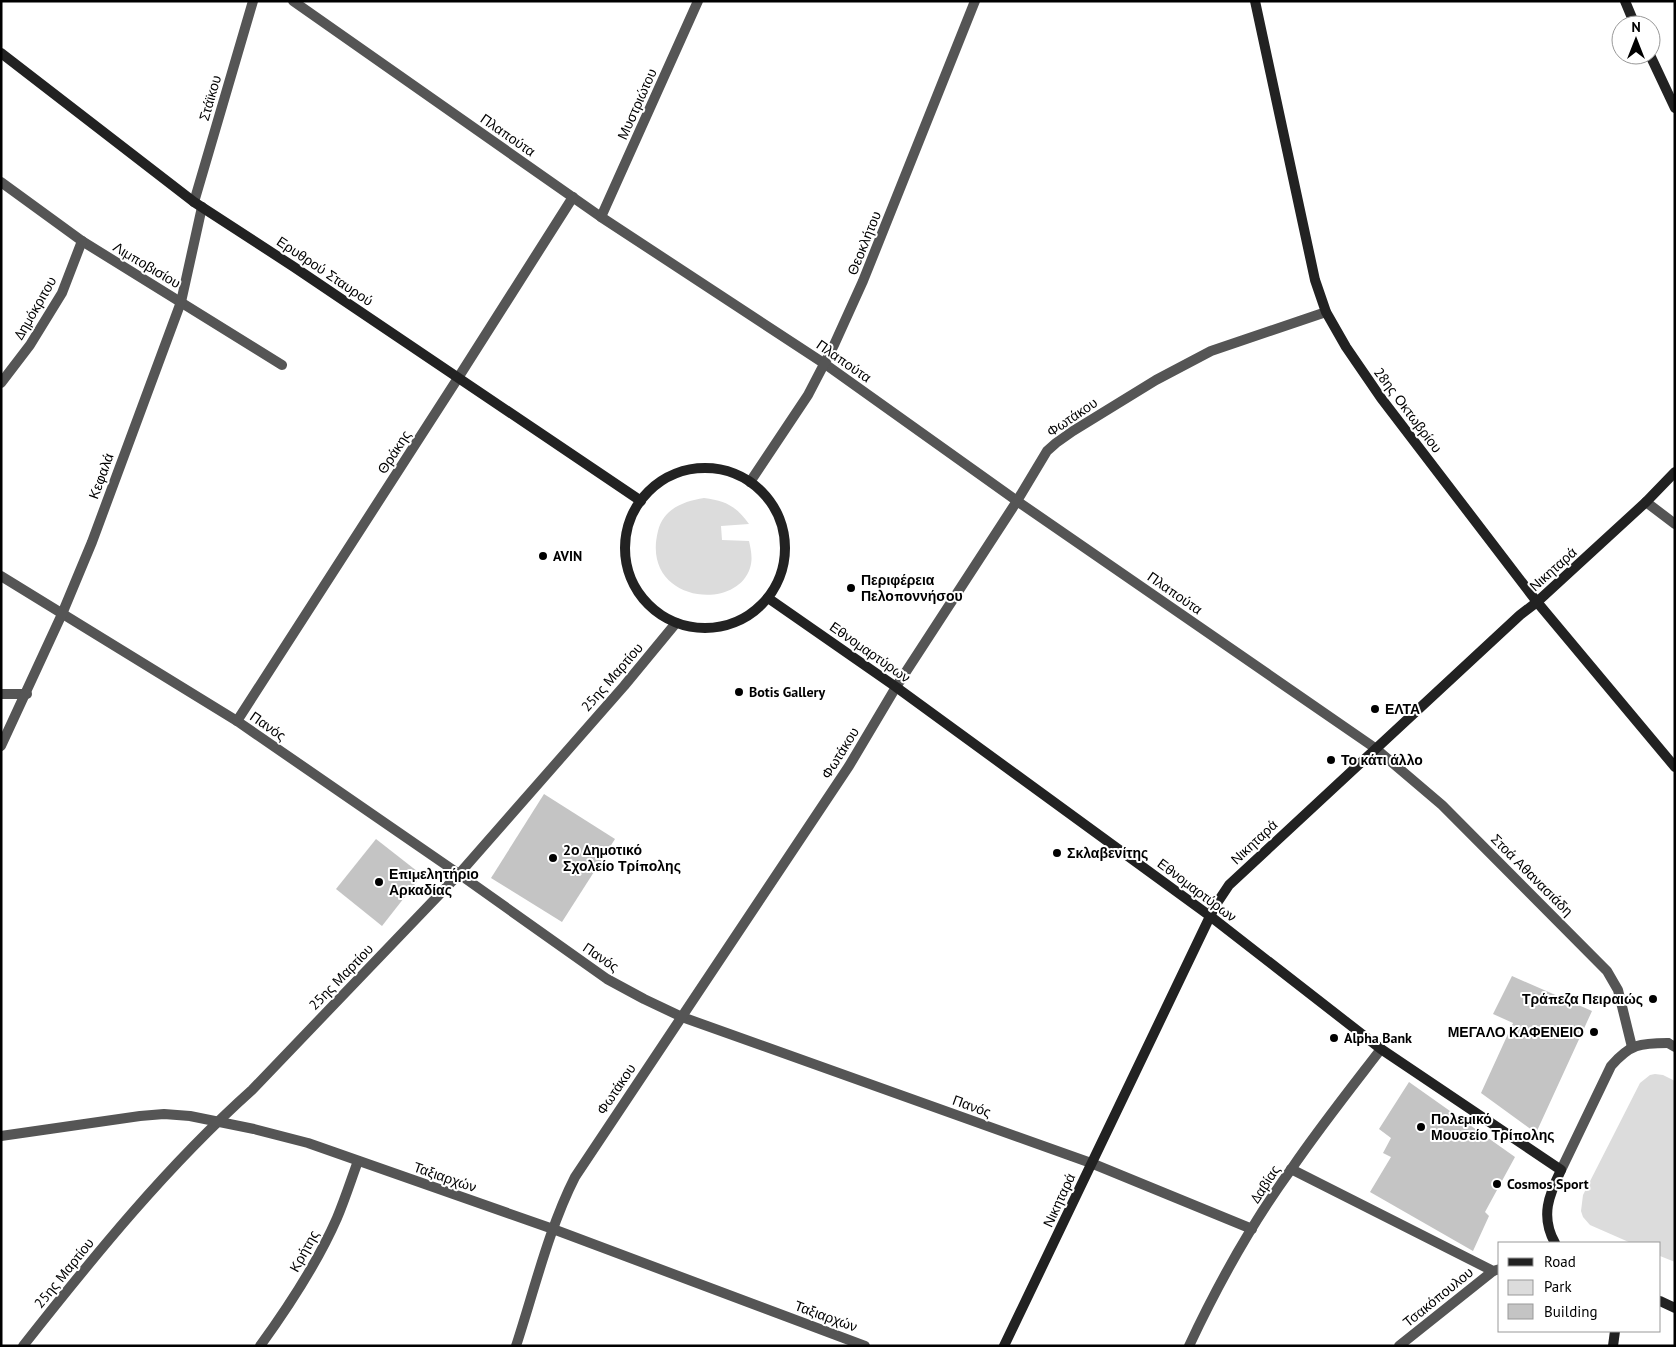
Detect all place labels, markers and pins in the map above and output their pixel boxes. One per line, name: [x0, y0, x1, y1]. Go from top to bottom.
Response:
place label: AVIN: [553, 547, 582, 565]
marker: AVIN: [537, 550, 549, 562]
place label: Περιφέρεια Πελοποννήσου: [861, 571, 963, 605]
marker: Περιφέρεια Πελοποννήσου: [845, 582, 857, 594]
place label: Botis Gallery: [749, 683, 825, 701]
marker: Botis Gallery: [733, 686, 745, 698]
place label: ΕΛΤΑ: [1385, 700, 1420, 718]
marker: ΕΛΤΑ: [1369, 703, 1381, 715]
place label: Το κάτι άλλο: [1341, 751, 1423, 769]
marker: Το κάτι άλλο: [1325, 754, 1337, 766]
place label: 2ο Δημοτικό Σχολείο Τρίπολης: [563, 841, 681, 875]
place label: Σκλαβενίτης: [1067, 844, 1148, 862]
marker: Σκλαβενίτης: [1051, 847, 1063, 859]
marker: 2ο Δημοτικό Σχολείο Τρίπολης: [547, 852, 559, 864]
place label: Επιμελητήριο Αρκαδίας: [389, 865, 479, 899]
marker: Επιμελητήριο Αρκαδίας: [373, 876, 385, 888]
place label: Τράπεζα Πειραιώς: [1522, 990, 1643, 1008]
marker: Τράπεζα Πειραιώς: [1647, 993, 1659, 1005]
place label: ΜΕΓΑΛΟ ΚΑΦΕΝΕΙΟ: [1448, 1023, 1584, 1041]
marker: ΜΕΓΑΛΟ ΚΑΦΕΝΕΙΟ: [1588, 1026, 1600, 1038]
place label: Alpha Bank: [1344, 1029, 1412, 1047]
marker: Alpha Bank: [1328, 1032, 1340, 1044]
place label: Πολεμικό Μουσείο Τρίπολης: [1431, 1110, 1555, 1144]
marker: Πολεμικό Μουσείο Τρίπολης: [1415, 1121, 1427, 1133]
place label: Cosmos Sport: [1507, 1175, 1589, 1193]
marker: Cosmos Sport: [1491, 1178, 1503, 1190]

